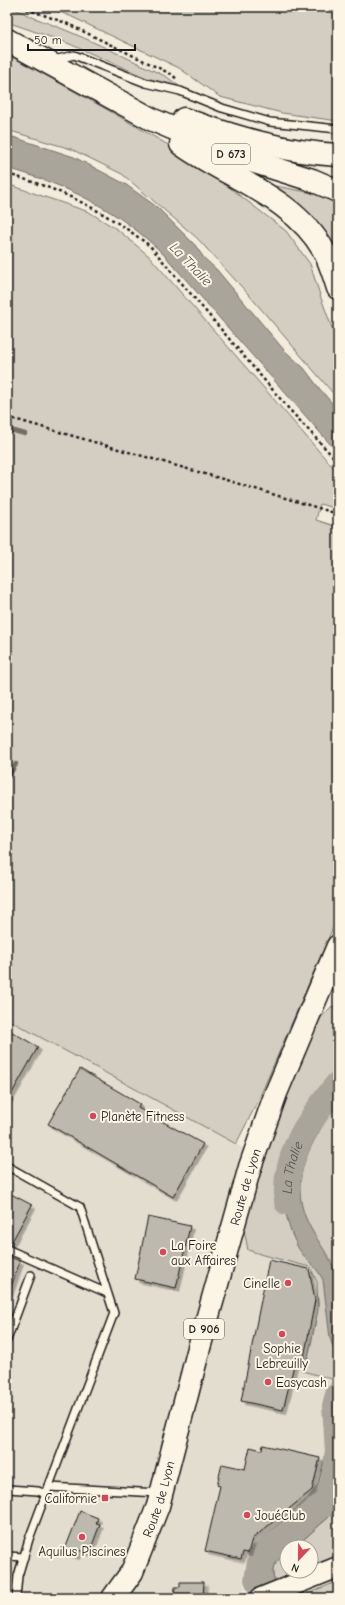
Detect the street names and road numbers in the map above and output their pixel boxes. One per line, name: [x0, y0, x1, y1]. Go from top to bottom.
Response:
road number: D 673: [212, 144, 250, 164]
street label: Route de Lyon: [227, 1147, 264, 1227]
road number: D 906: [184, 1319, 224, 1339]
street label: Route de Lyon: [139, 1459, 177, 1539]

